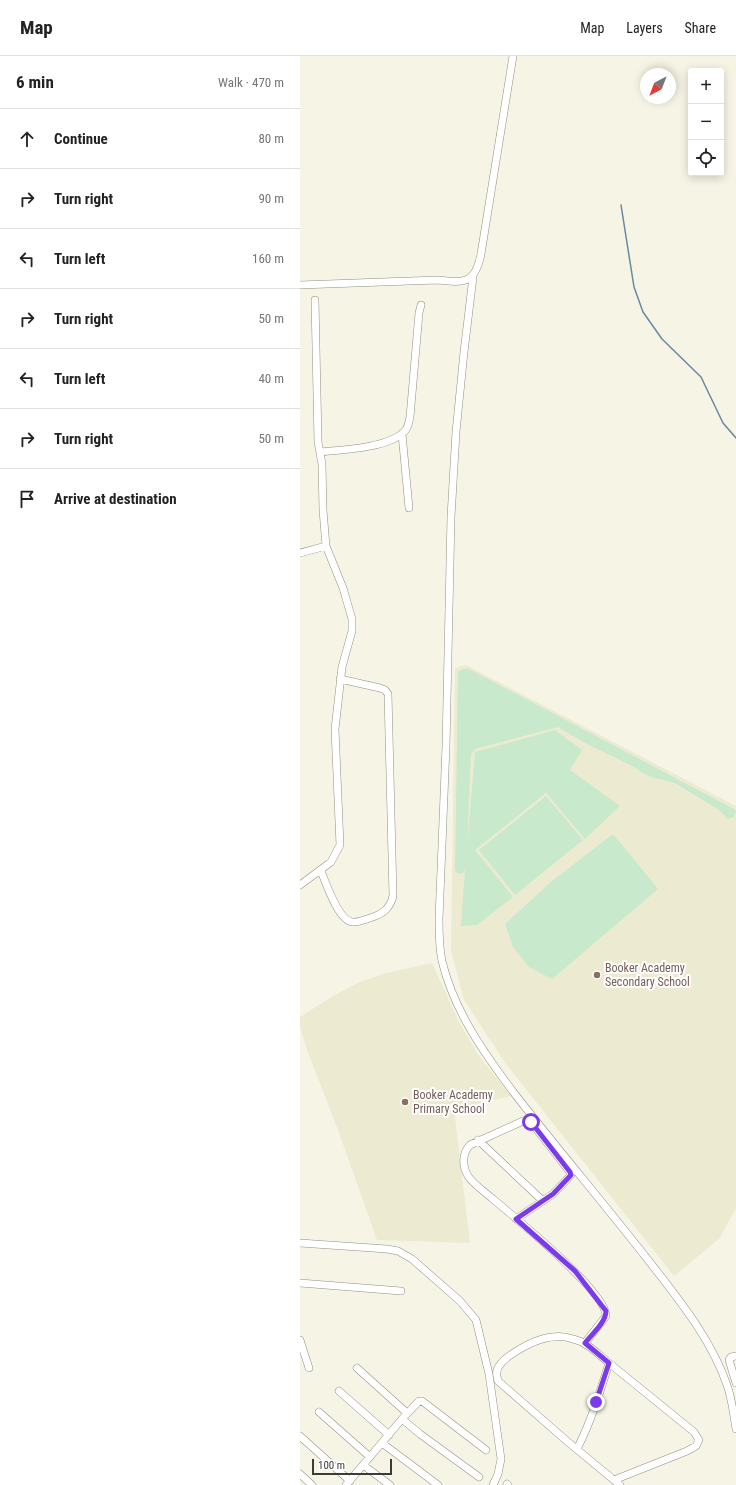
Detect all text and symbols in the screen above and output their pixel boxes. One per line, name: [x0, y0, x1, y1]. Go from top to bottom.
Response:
text: Map: [20, 16, 53, 39]
text: Map: [580, 20, 604, 36]
text: Layers: [626, 20, 663, 36]
text: Share: [685, 20, 716, 36]
north arrow: [640, 68, 676, 104]
map controls: [688, 68, 724, 176]
button: +: [688, 68, 724, 104]
text: 6 min: [16, 72, 54, 92]
text: Walk · 470 m: [218, 75, 284, 90]
button: −: [688, 104, 724, 140]
icon: ahead: [16, 128, 38, 150]
text: Continue: [54, 130, 108, 148]
text: 80 m: [258, 131, 284, 146]
button: locate: [688, 140, 724, 176]
icon: right: [16, 188, 38, 210]
text: Turn right: [54, 190, 113, 208]
text: 90 m: [258, 191, 284, 206]
icon: left: [16, 248, 38, 270]
text: Turn left: [54, 250, 105, 268]
text: 160 m: [252, 251, 284, 266]
icon: right: [16, 308, 38, 330]
text: Turn right: [54, 310, 113, 328]
text: 50 m: [258, 311, 284, 326]
icon: left: [16, 368, 38, 390]
text: Turn left: [54, 370, 105, 388]
text: 40 m: [258, 371, 284, 386]
icon: right: [16, 428, 38, 450]
text: Turn right: [54, 430, 113, 448]
text: 50 m: [258, 431, 284, 446]
icon: arrive: [16, 488, 38, 510]
text: Arrive at destination: [54, 490, 177, 508]
place label: Booker Academy Secondary School: [605, 961, 690, 989]
marker: Booker Academy Secondary School: [592, 970, 602, 980]
place label: Booker Academy Primary School: [413, 1088, 493, 1116]
marker: Booker Academy Primary School: [400, 1097, 410, 1107]
route start: [522, 1113, 540, 1131]
route end: [587, 1393, 605, 1411]
scale bar: [312, 1457, 392, 1476]
text: 100 m: [318, 1459, 345, 1472]

